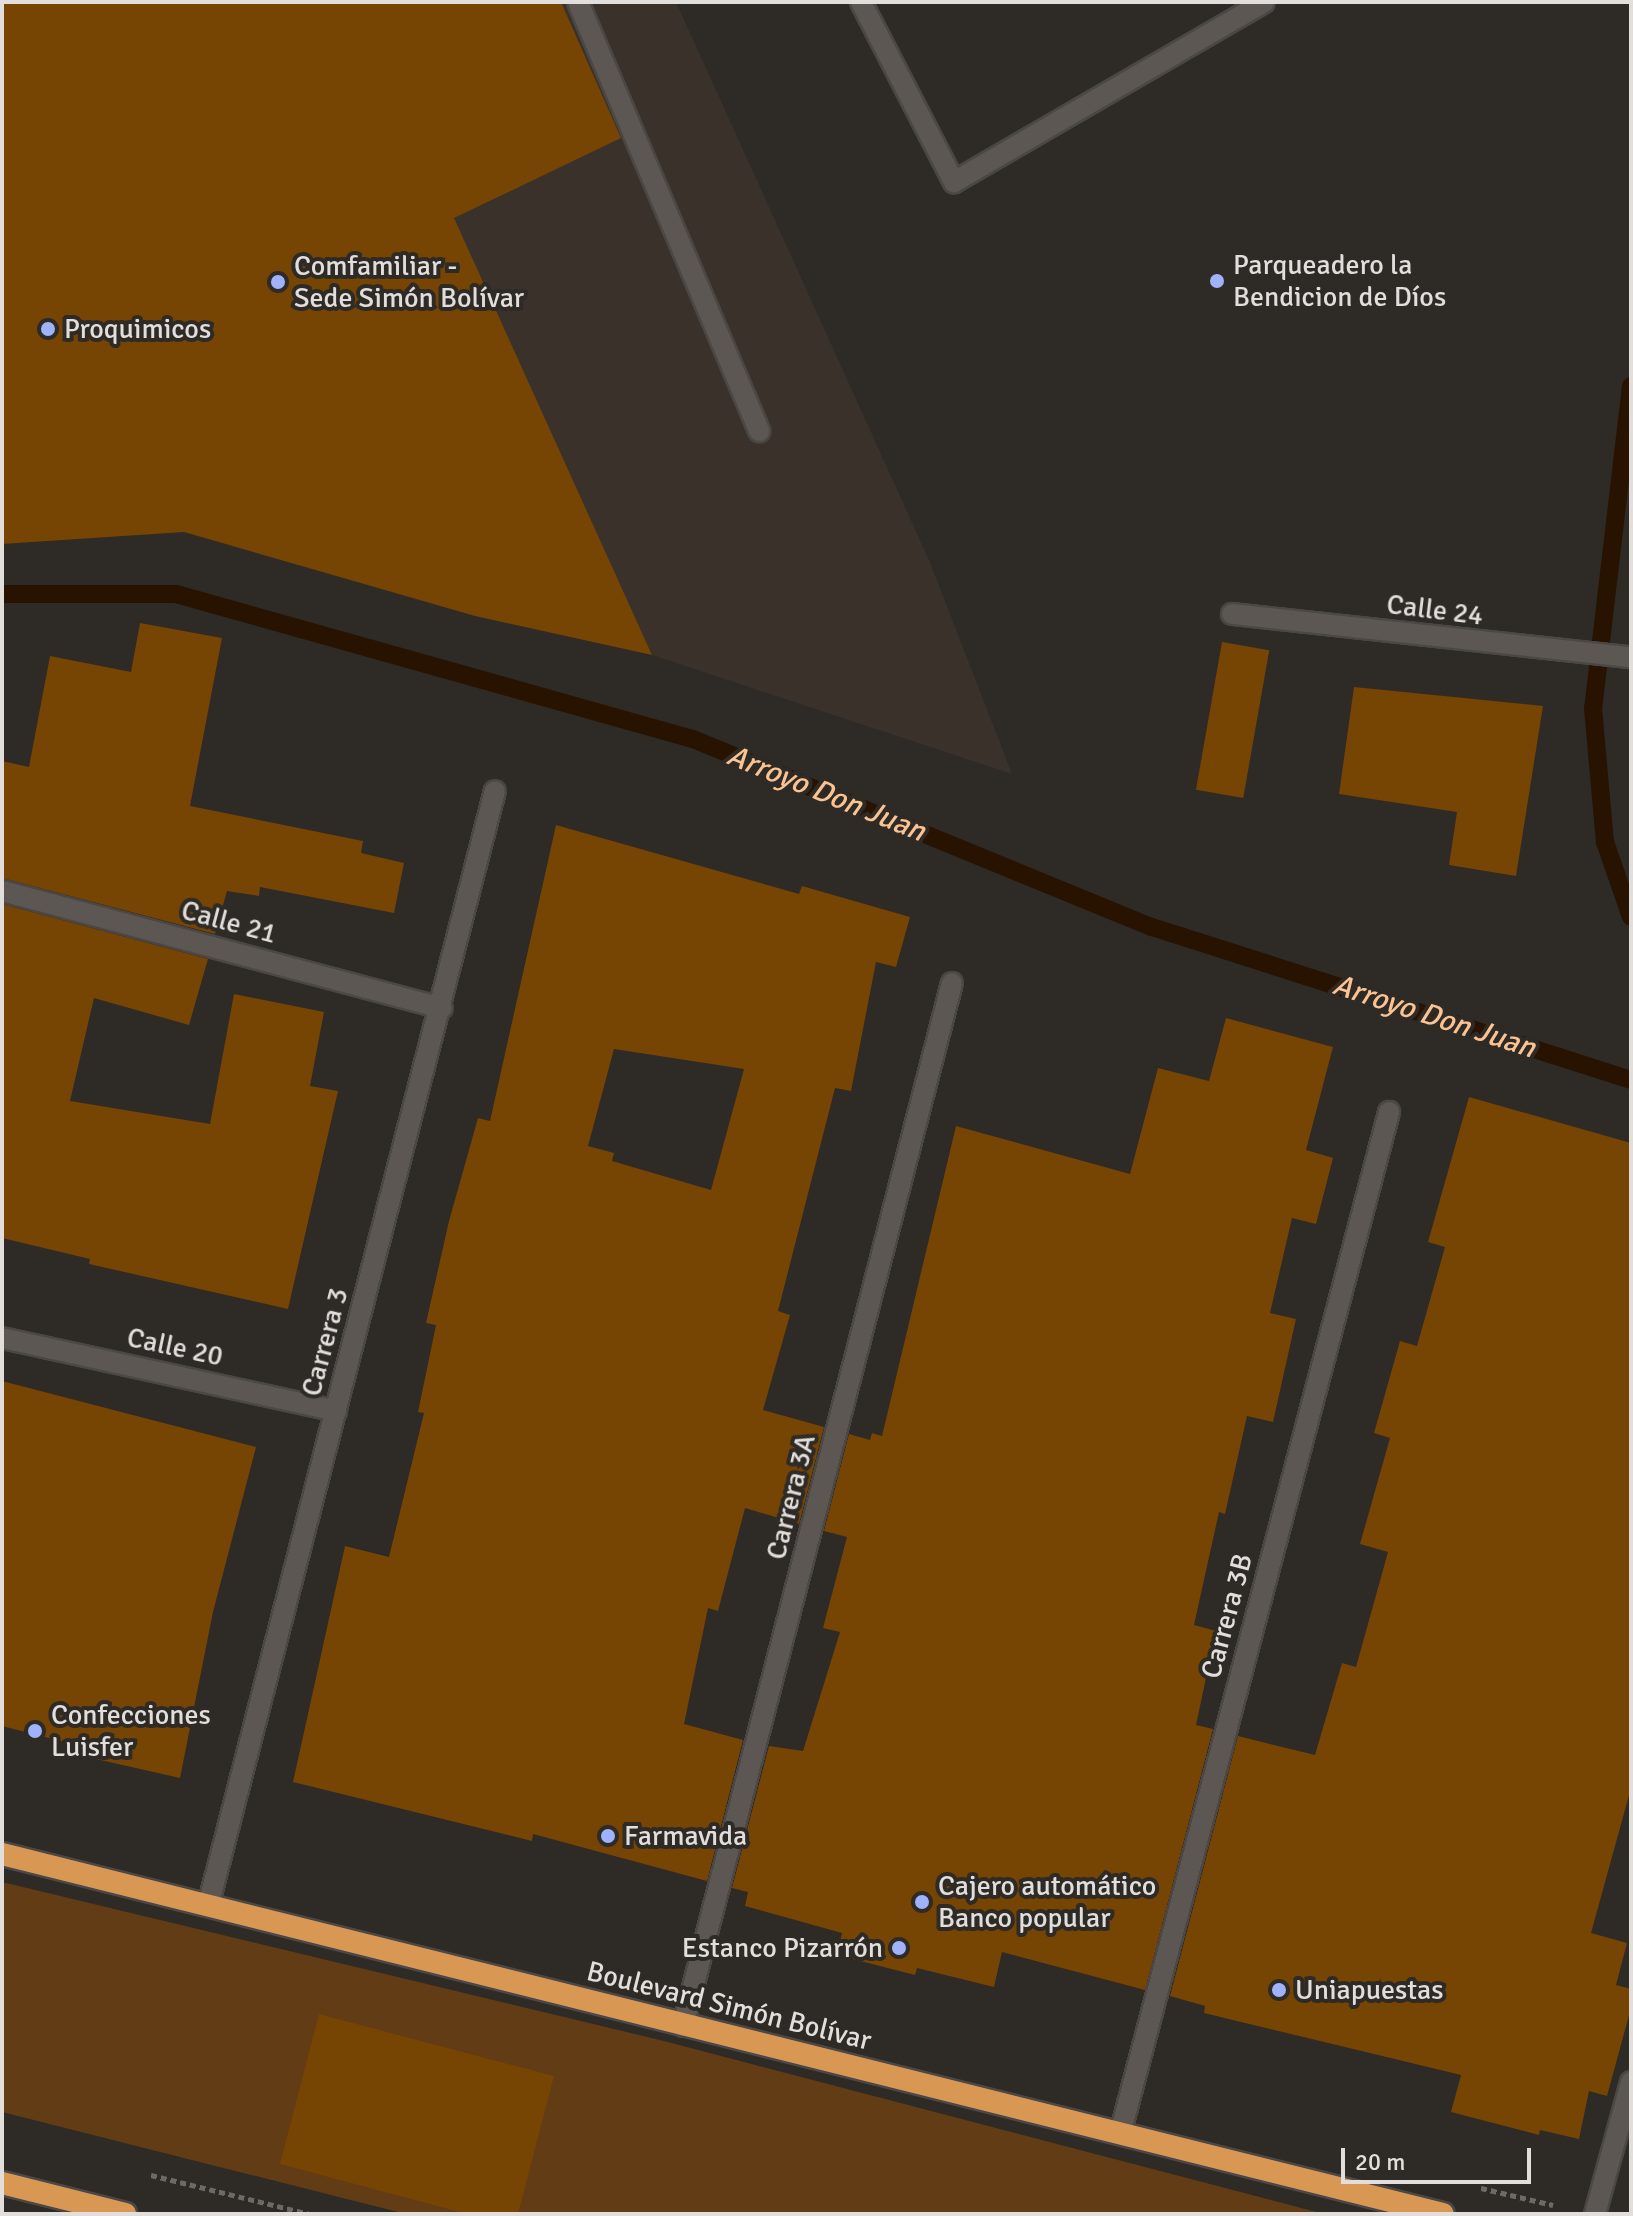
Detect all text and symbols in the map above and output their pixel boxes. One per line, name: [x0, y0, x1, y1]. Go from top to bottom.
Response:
place label: Parqueadero la Bendicion de Díos: [1233, 248, 1446, 314]
place label: Comfamiliar - Sede Simón Bolívar: [294, 249, 524, 315]
marker: Parqueadero la Bendicion de Díos: [1208, 272, 1226, 290]
marker: Comfamiliar - Sede Simón Bolívar: [269, 273, 287, 291]
place label: Proquimicos: [64, 312, 211, 346]
marker: Proquimicos: [39, 320, 57, 338]
street label: Calle 24: [1385, 587, 1485, 633]
water label: Arroyo Don Juan: [722, 738, 930, 850]
street label: Calle 21: [178, 893, 280, 951]
water label: Arroyo Don Juan: [1328, 967, 1540, 1067]
street label: Carrera 3: [294, 1284, 356, 1400]
street label: Calle 20: [124, 1320, 226, 1374]
street label: Carrera 3A: [759, 1431, 823, 1563]
street label: Carrera 3B: [1194, 1550, 1260, 1682]
place label: Confecciones Luisfer: [51, 1698, 211, 1764]
marker: Confecciones Luisfer: [26, 1722, 44, 1740]
place label: Farmavida: [624, 1819, 747, 1853]
marker: Farmavida: [599, 1827, 617, 1845]
place label: Cajero automático Banco popular: [938, 1869, 1156, 1935]
marker: Cajero automático Banco popular: [913, 1893, 931, 1911]
place label: Estanco Pizarrón: [682, 1931, 883, 1965]
marker: Estanco Pizarrón: [890, 1939, 908, 1957]
street label: Boulevard Simón Bolívar: [583, 1954, 875, 2058]
place label: Uniapuestas: [1295, 1973, 1443, 2007]
marker: Uniapuestas: [1270, 1981, 1288, 1999]
scale bar: [1345, 2132, 1535, 2182]
text: 20 m: [1355, 2147, 1405, 2177]

